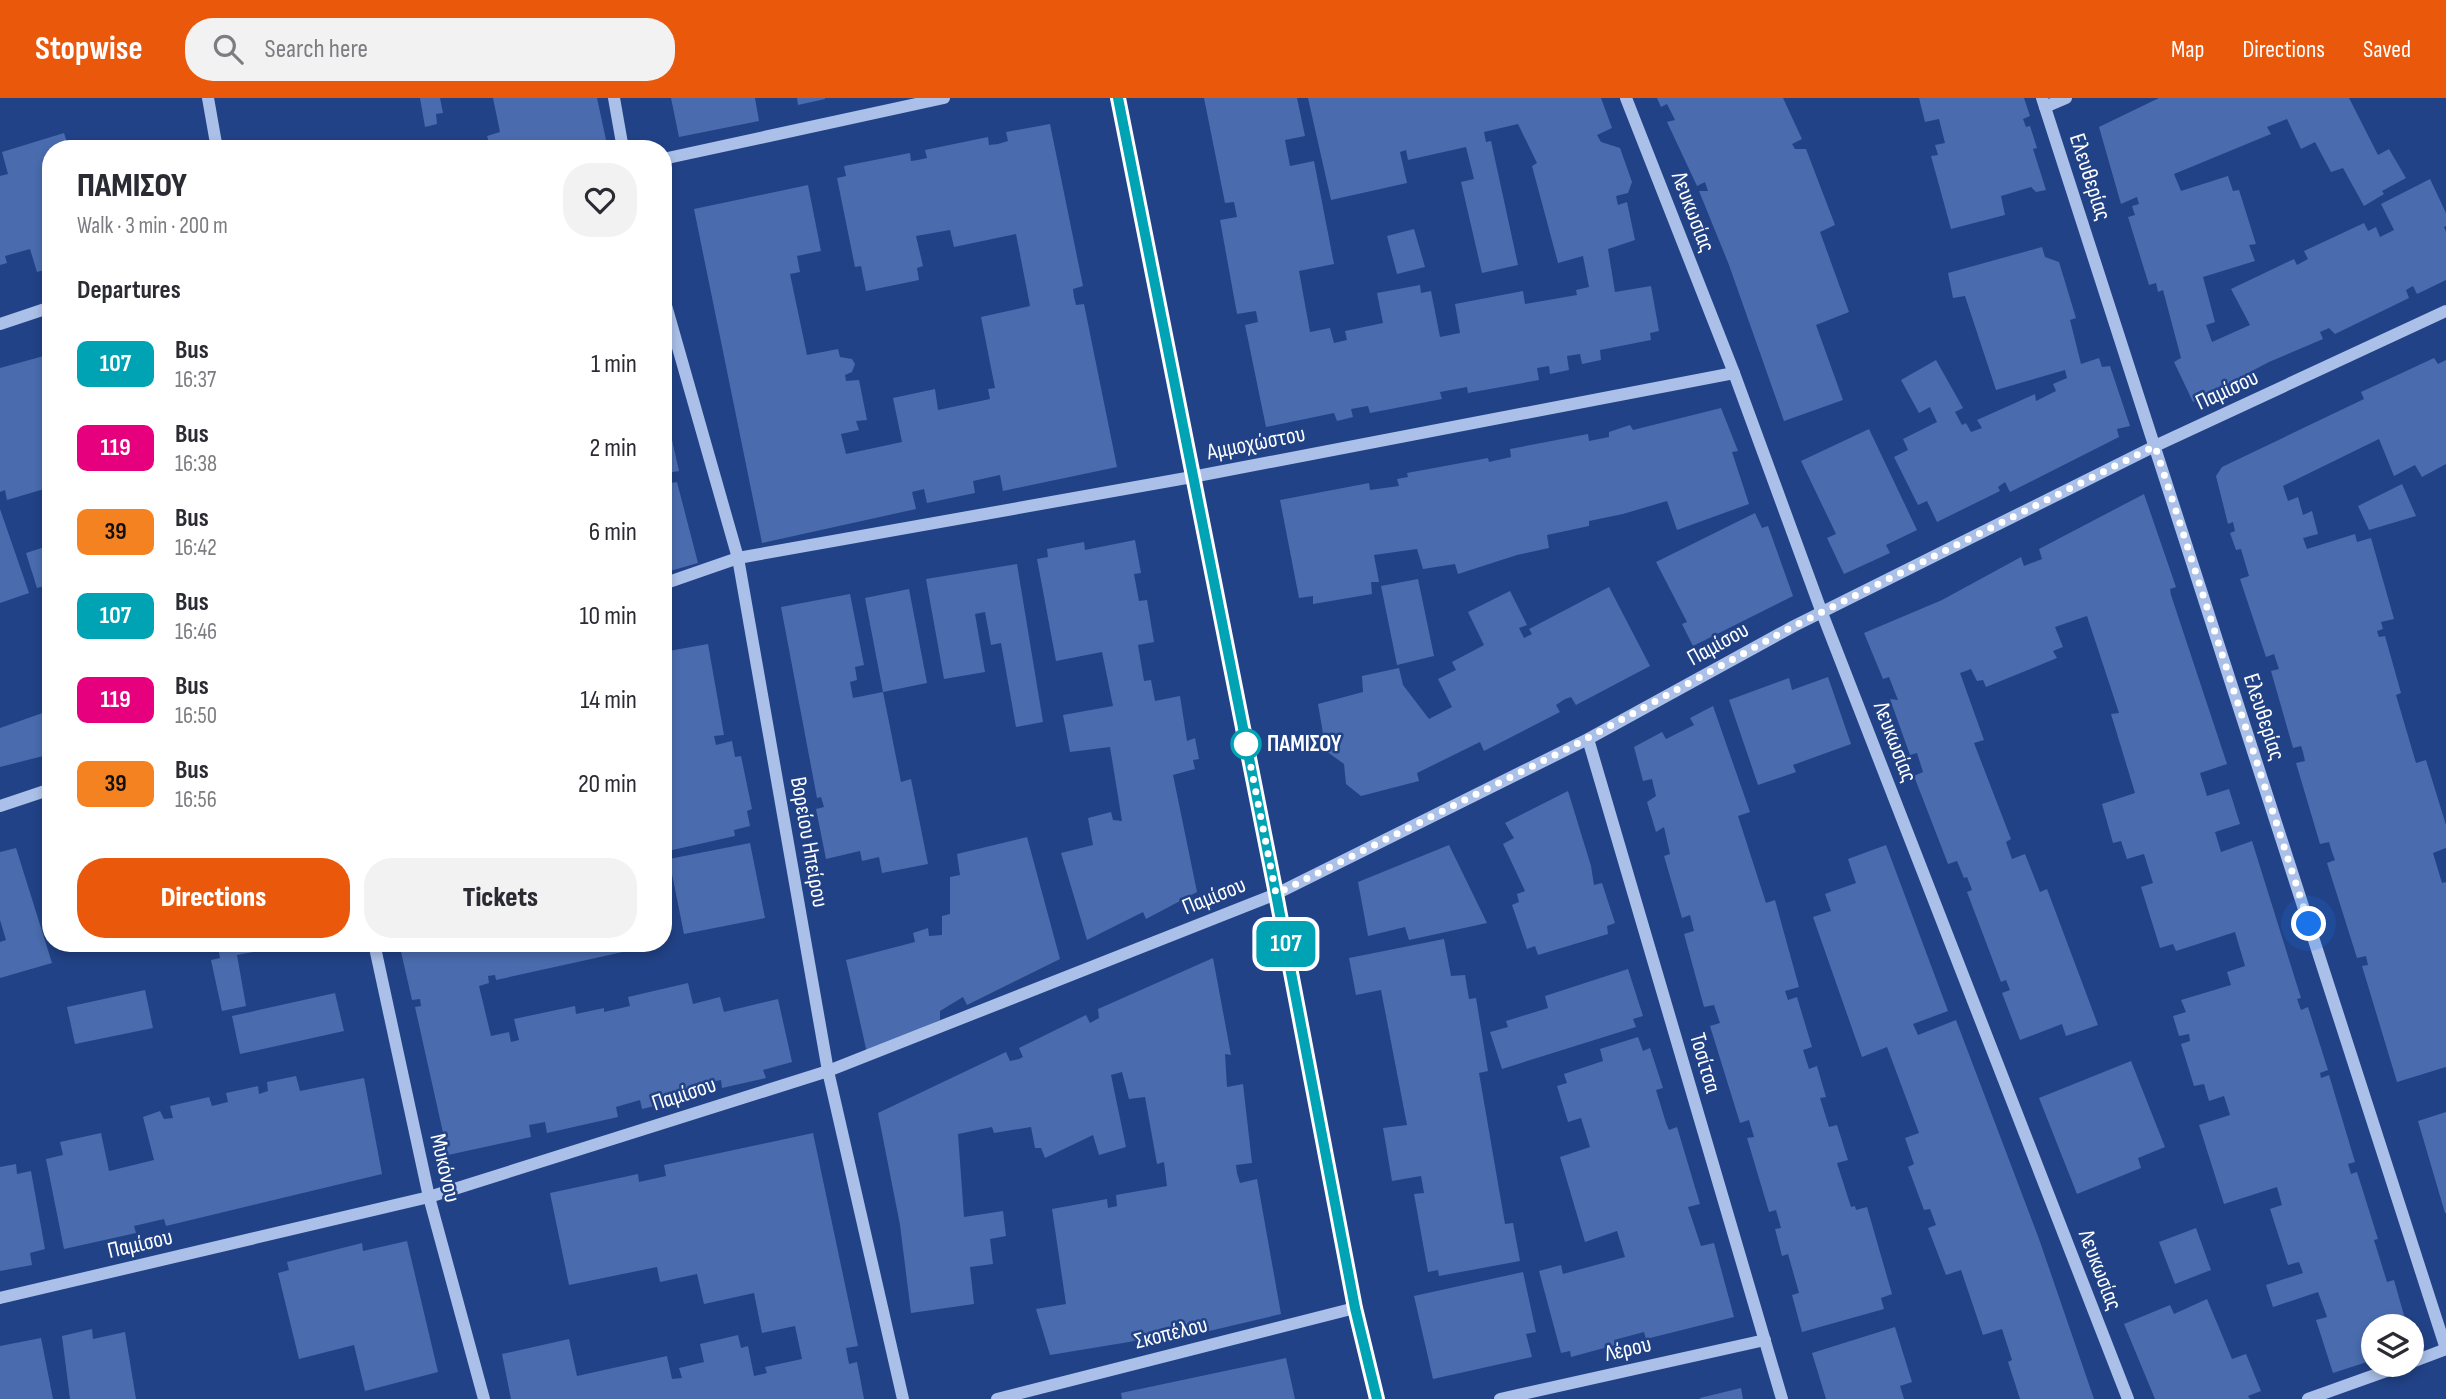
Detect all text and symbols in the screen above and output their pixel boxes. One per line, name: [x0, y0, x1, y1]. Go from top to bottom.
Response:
search box: [185, 18, 675, 81]
text: Stopwise: [35, 29, 143, 69]
icon: search: [209, 30, 247, 68]
text: Search here: [265, 34, 368, 65]
text: Map: [2171, 35, 2204, 64]
text: Directions: [2242, 35, 2325, 64]
text: Saved: [2363, 35, 2411, 64]
street label: Ελευθερίας: [2063, 130, 2117, 224]
button: heart: [563, 163, 637, 237]
text: ΠΑΜΙΣΟΥ: [77, 166, 187, 206]
street label: Λευκωσίας: [1664, 167, 1721, 256]
text: Walk · 3 min · 200 m: [77, 212, 228, 240]
text: Departures: [77, 275, 181, 306]
text: Bus: [175, 335, 209, 366]
text: 107: [100, 349, 131, 378]
text: 1 min: [591, 349, 637, 380]
street label: Παμίσου: [2191, 363, 2263, 417]
text: 16:37: [175, 366, 216, 394]
text: Bus: [175, 419, 209, 450]
street label: Αμμοχώστου: [1203, 420, 1308, 466]
text: 119: [100, 433, 131, 462]
text: 2 min: [589, 433, 637, 464]
text: 16:38: [175, 450, 217, 478]
text: Bus: [175, 503, 209, 534]
text: 39: [104, 517, 127, 546]
text: 6 min: [589, 517, 637, 548]
text: 16:42: [175, 534, 217, 562]
text: Bus: [175, 587, 209, 618]
text: 107: [100, 601, 131, 630]
text: 10 min: [580, 601, 637, 632]
street label: Παμίσου: [1682, 616, 1754, 672]
text: 16:46: [175, 618, 217, 646]
street label: Ελευθερίας: [2237, 670, 2291, 764]
text: Bus: [175, 671, 209, 702]
text: 119: [100, 685, 131, 714]
text: 14 min: [580, 685, 637, 716]
street label: Λευκωσίας: [1866, 697, 1923, 786]
text: 16:50: [175, 702, 217, 730]
marker: ΠΑΜΙΣΟΥ: [1231, 729, 1261, 759]
place label: ΠΑΜΙΣΟΥ: [1267, 730, 1342, 758]
text: Bus: [175, 755, 209, 786]
text: 39: [104, 769, 127, 798]
text: 20 min: [578, 769, 637, 800]
street label: Βορείου Ηπείρου: [784, 774, 834, 910]
text: 16:56: [175, 786, 217, 814]
button: Directions: [77, 858, 350, 938]
button: Tickets: [364, 858, 637, 938]
street label: Παμίσου: [1178, 871, 1250, 921]
your location: [2291, 906, 2326, 941]
line badge: 107: [1246, 921, 1326, 967]
text: 107: [1270, 929, 1302, 958]
street label: Τοσίτσα: [1683, 1030, 1727, 1097]
street label: Παμίσου: [648, 1070, 720, 1118]
street label: Μυκόνου: [424, 1131, 466, 1205]
street label: Παμίσου: [105, 1223, 175, 1265]
street label: Λευκωσίας: [2071, 1225, 2128, 1314]
street label: Σκοπέλου: [1132, 1310, 1210, 1356]
map controls: [2361, 1314, 2424, 1377]
button: layers: [2361, 1314, 2424, 1377]
street label: Λέρου: [1601, 1330, 1654, 1368]

